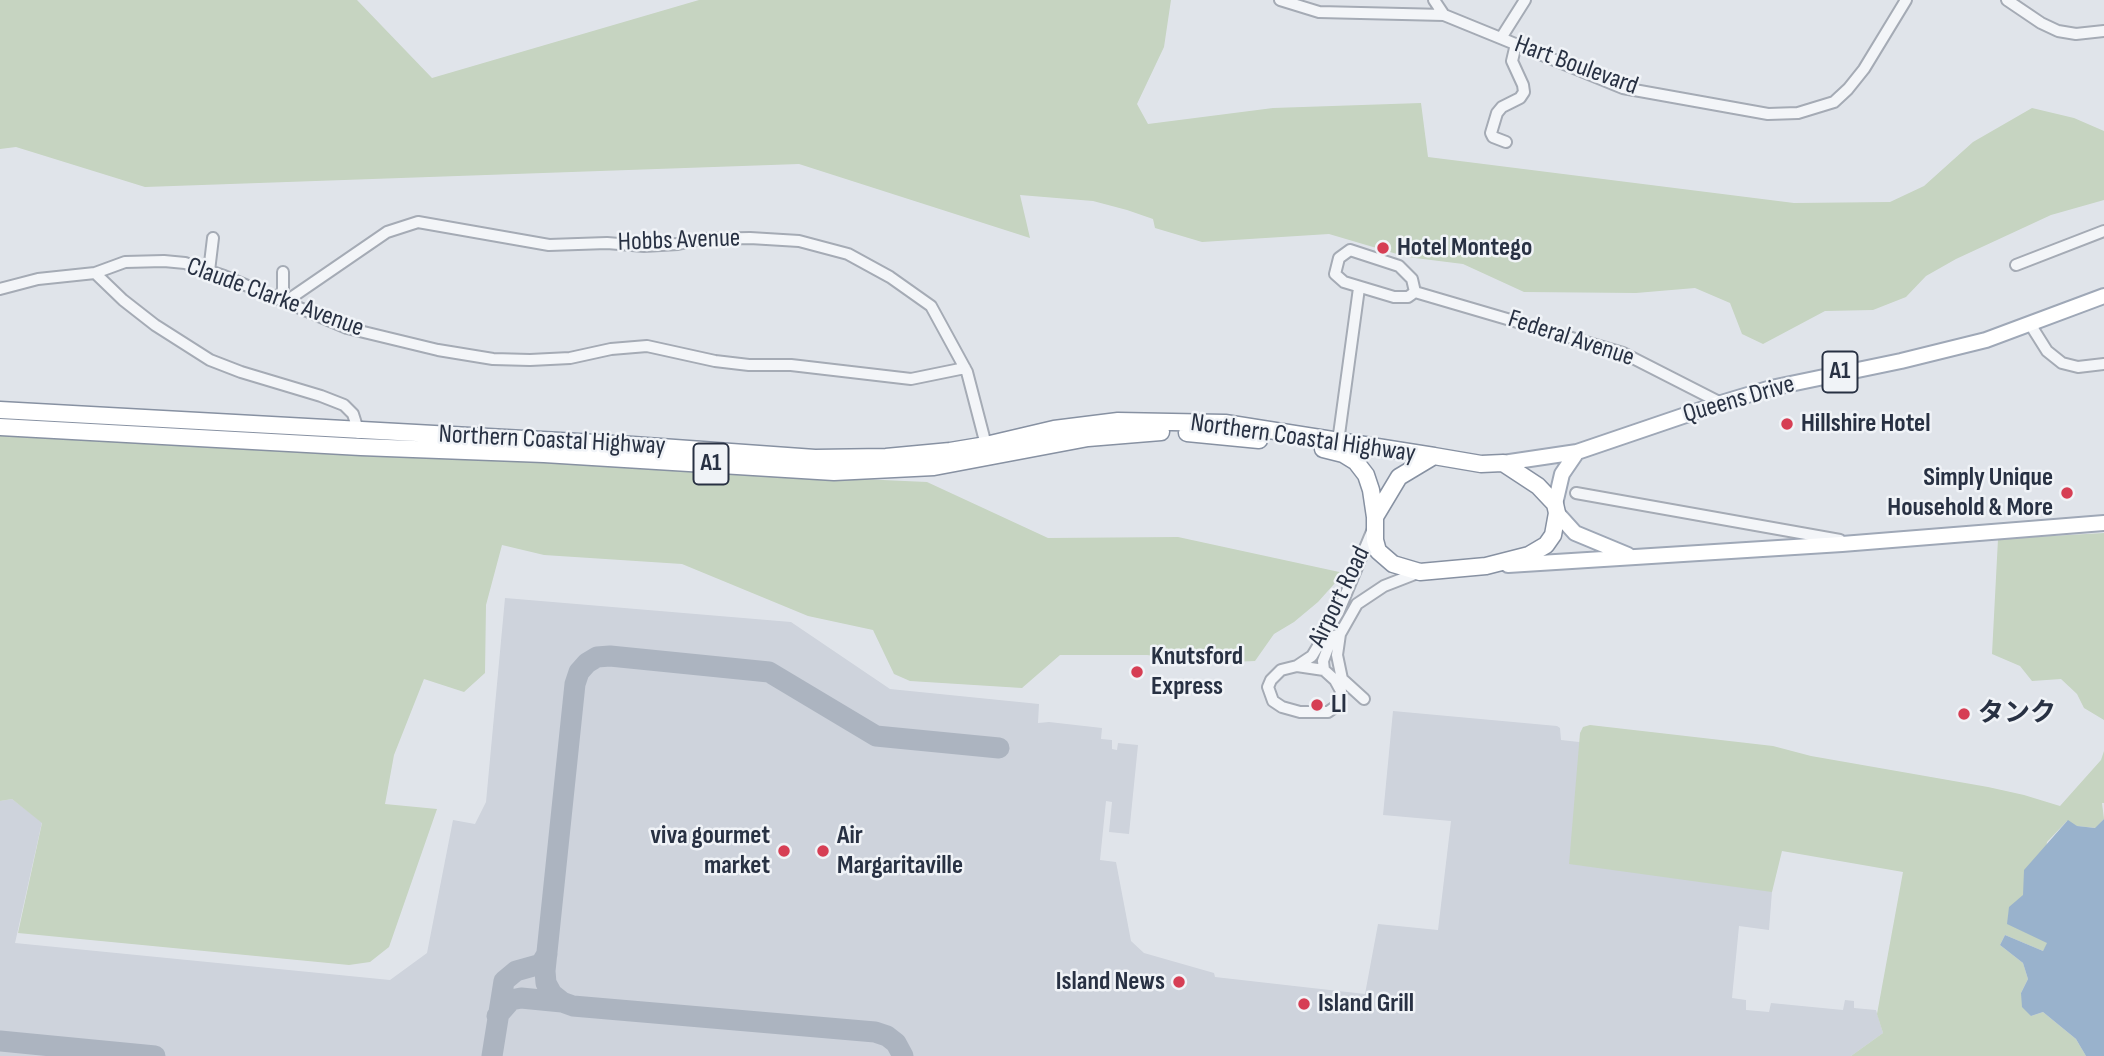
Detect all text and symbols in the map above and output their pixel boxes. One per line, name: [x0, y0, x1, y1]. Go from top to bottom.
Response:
street label: Hart Boulevard: [1510, 29, 1642, 103]
street label: Hobbs Avenue: [617, 223, 741, 259]
place label: Hotel Montego: [1397, 232, 1532, 264]
marker: Hotel Montego: [1375, 240, 1391, 256]
street label: Claude Clarke Avenue: [182, 251, 368, 345]
street label: Federal Avenue: [1504, 304, 1638, 374]
road number: A1: [1822, 352, 1857, 393]
street label: Queens Drive: [1680, 369, 1798, 431]
street label: Northern Coastal Highway: [1188, 408, 1418, 470]
place label: Hillshire Hotel: [1801, 408, 1930, 440]
marker: Hillshire Hotel: [1779, 416, 1795, 432]
street label: Northern Coastal Highway: [438, 419, 666, 463]
road number: A1: [694, 444, 728, 485]
place label: Simply Unique Household & More: [1887, 462, 2053, 524]
marker: Simply Unique Household & More: [2059, 485, 2075, 501]
street label: Airport Road: [1302, 542, 1378, 652]
place label: Knutsford Express: [1151, 641, 1243, 702]
marker: Knutsford Express: [1129, 664, 1145, 680]
place label: Ll: [1331, 689, 1346, 721]
marker: Ll: [1309, 697, 1325, 713]
place label: タンク: [1978, 698, 2056, 730]
marker: タンク: [1956, 706, 1972, 722]
place label: viva gourmet market: [650, 820, 770, 882]
place label: Air Margaritaville: [837, 820, 963, 882]
marker: viva gourmet market: [776, 843, 792, 859]
marker: Air Margaritaville: [815, 843, 831, 859]
place label: Island News: [1056, 966, 1165, 998]
marker: Island News: [1171, 974, 1187, 990]
place label: Island Grill: [1318, 988, 1414, 1020]
marker: Island Grill: [1296, 996, 1312, 1012]

